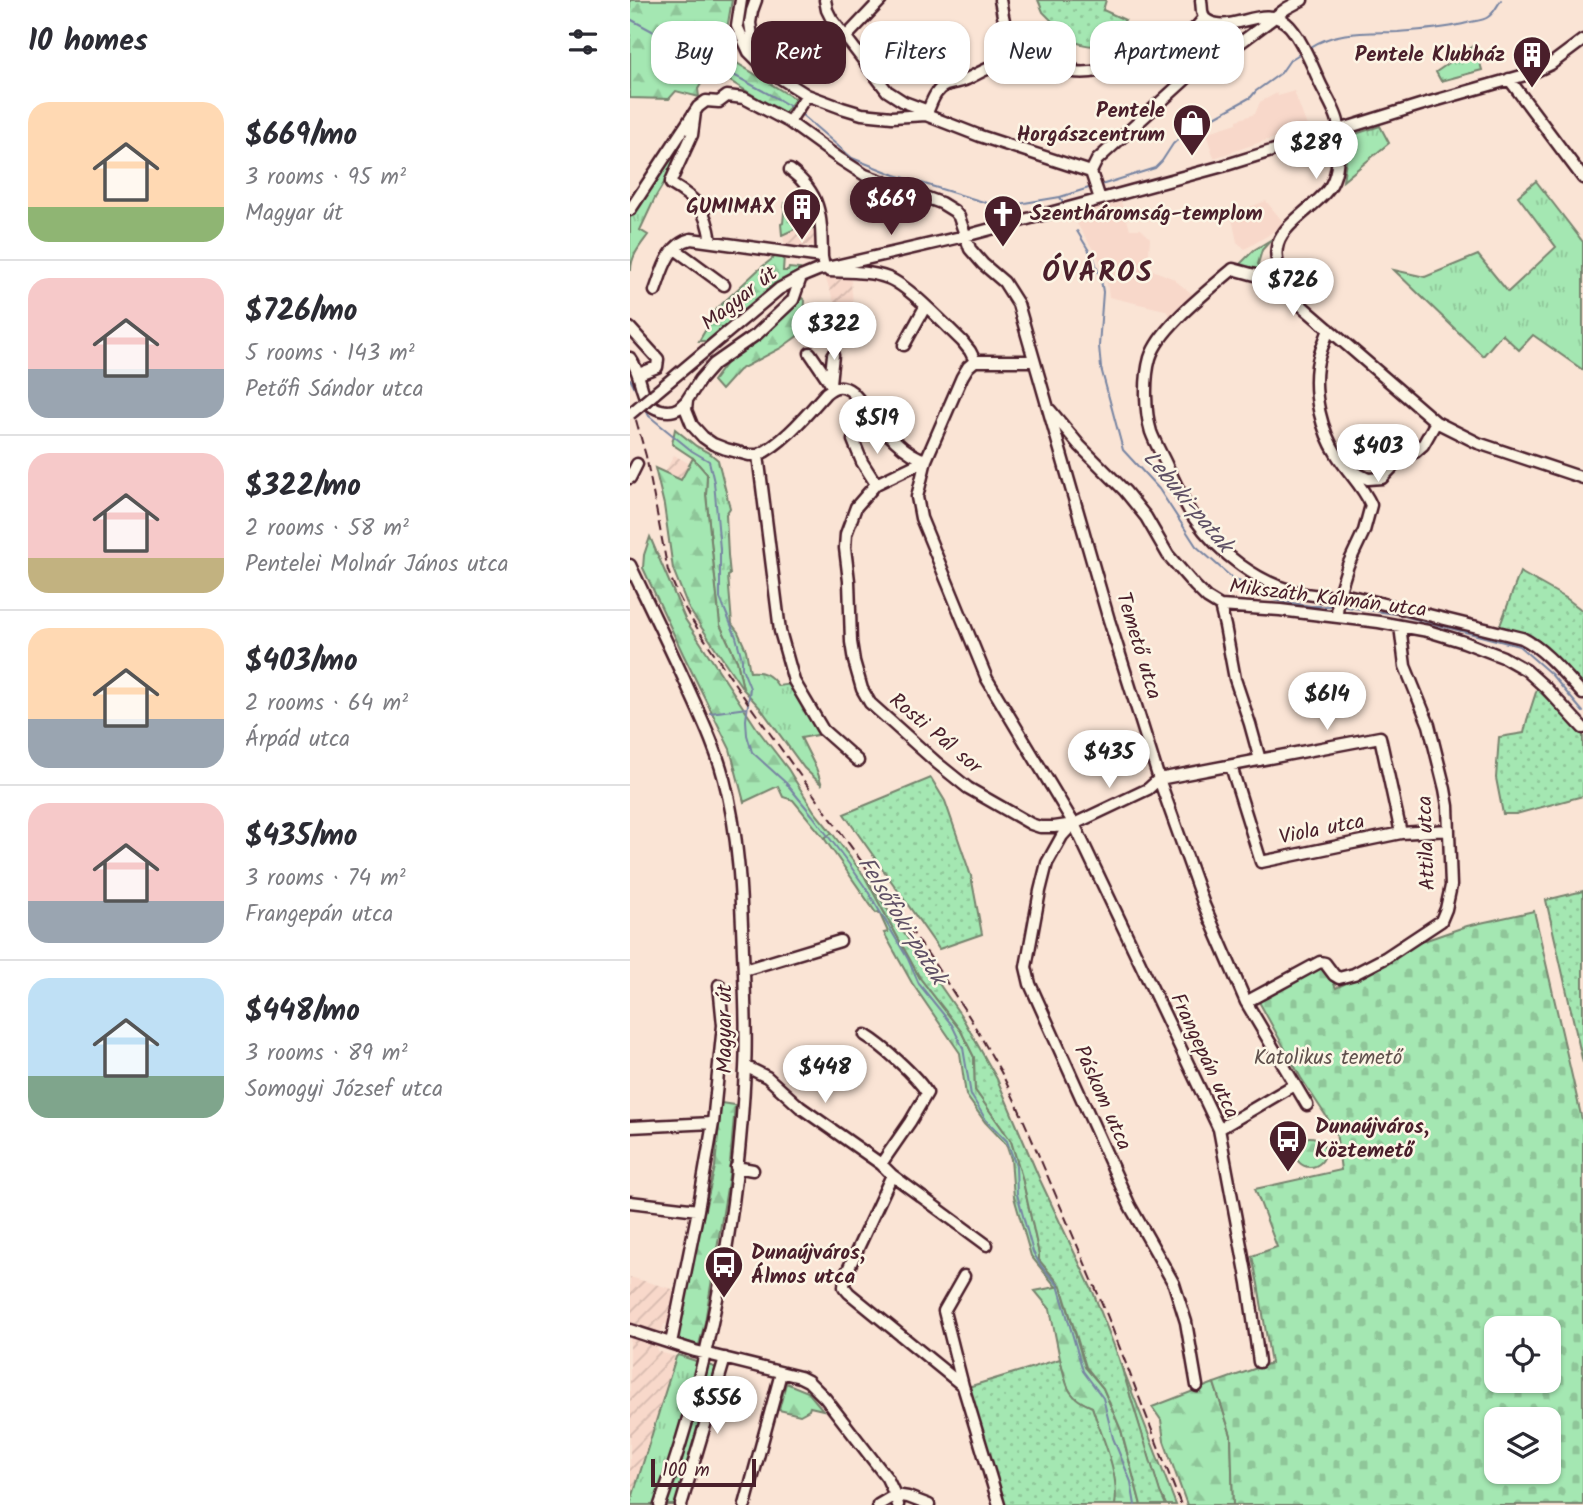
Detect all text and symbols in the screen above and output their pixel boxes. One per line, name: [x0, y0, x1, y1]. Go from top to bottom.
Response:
text: 10 homes: [28, 18, 148, 66]
chip: Buy: [651, 21, 737, 84]
chip: Rent: [751, 21, 846, 84]
chip: Filters: [860, 21, 970, 84]
chip: New: [984, 21, 1076, 84]
chip: Apartment: [1090, 21, 1244, 84]
icon: filters: [564, 23, 602, 61]
building icon: Pentele Klubház: [1511, 34, 1553, 89]
place label: Pentele Klubház: [1355, 39, 1505, 72]
place label: Pentele Horgászcentrum: [1017, 95, 1165, 152]
shop icon: Pentele Horgászcentrum: [1171, 102, 1213, 157]
text: $669/mo: [245, 112, 357, 160]
pin: $289: [1275, 122, 1357, 181]
text: $289: [1290, 126, 1342, 162]
icon: home: [84, 130, 168, 214]
text: 3 rooms · 95 m²: [245, 160, 406, 196]
pin: $669: [850, 177, 932, 237]
text: $669: [866, 182, 916, 218]
building icon: GUMIMAX: [781, 186, 823, 241]
place label: GUMIMAX: [686, 191, 776, 224]
church icon: Szentháromság-templom: [982, 193, 1024, 248]
text: Magyar út: [245, 196, 343, 232]
place label: Szentháromság-templom: [1030, 198, 1263, 231]
district label: ÓVÁROS: [1042, 251, 1154, 296]
street label: Magyar út: [695, 258, 786, 340]
pin: $726: [1252, 258, 1334, 318]
text: $726: [1268, 263, 1318, 299]
text: $726/mo: [245, 288, 357, 336]
pin: $322: [793, 302, 875, 362]
icon: home: [84, 306, 168, 390]
text: $322: [807, 307, 861, 343]
text: 5 rooms · 143 m²: [245, 336, 415, 372]
text: Petőfi Sándor utca: [245, 372, 424, 408]
pin: $519: [836, 396, 918, 456]
text: $519: [855, 401, 899, 437]
pin: $403: [1337, 424, 1419, 484]
text: $403: [1353, 429, 1403, 465]
water label: Lebuki-patak: [1133, 443, 1243, 564]
text: $322/mo: [245, 463, 361, 511]
icon: home: [84, 481, 168, 565]
text: 2 rooms · 58 m²: [245, 511, 409, 547]
text: Pentelei Molnár János utca: [245, 547, 509, 583]
street label: Mikszáth Kálmán utca: [1228, 571, 1428, 627]
street label: Temető utca: [1106, 588, 1170, 704]
text: $403/mo: [245, 638, 358, 686]
icon: home: [84, 656, 168, 740]
pin: $614: [1286, 672, 1368, 732]
text: $614: [1304, 677, 1350, 713]
street label: Rosti Pál sor: [881, 685, 990, 783]
text: 2 rooms · 64 m²: [245, 686, 408, 722]
text: Árpád utca: [245, 722, 350, 758]
pin: $435: [1068, 730, 1150, 790]
text: $435: [1084, 735, 1134, 771]
street label: Attila utca: [1409, 795, 1445, 891]
street label: Viola utca: [1276, 806, 1368, 854]
text: $435/mo: [245, 813, 357, 861]
icon: home: [84, 831, 168, 915]
water label: Felsőfoki-patak: [847, 849, 957, 995]
text: 3 rooms · 74 m²: [245, 861, 406, 897]
text: Frangepán utca: [245, 897, 393, 933]
street label: Magyar út: [709, 983, 742, 1074]
text: $448/mo: [245, 988, 360, 1036]
street label: Frangepán utca: [1160, 988, 1248, 1124]
icon: home: [84, 1006, 168, 1090]
text: 3 rooms · 89 m²: [245, 1036, 408, 1072]
street label: Páskom utca: [1064, 1040, 1140, 1156]
park label: Katolikus temető: [1254, 1042, 1404, 1075]
pin: $448: [784, 1046, 866, 1105]
text: $448: [799, 1050, 851, 1086]
text: Somogyi József utca: [245, 1072, 443, 1108]
place label: Dunaújváros, Köztemető: [1315, 1111, 1429, 1168]
bus stop icon: Dunaújváros, Köztemető: [1267, 1118, 1309, 1173]
place label: Dunaújváros, Álmos utca: [751, 1237, 865, 1294]
bus stop icon: Dunaújváros, Álmos utca: [703, 1244, 745, 1299]
map controls: [1484, 1316, 1561, 1484]
button: locate: [1484, 1316, 1561, 1393]
pin: $556: [676, 1376, 758, 1436]
text: $556: [692, 1381, 742, 1417]
button: layers: [1484, 1407, 1561, 1484]
scale bar: [651, 1456, 756, 1488]
text: 100 m: [662, 1456, 710, 1486]

